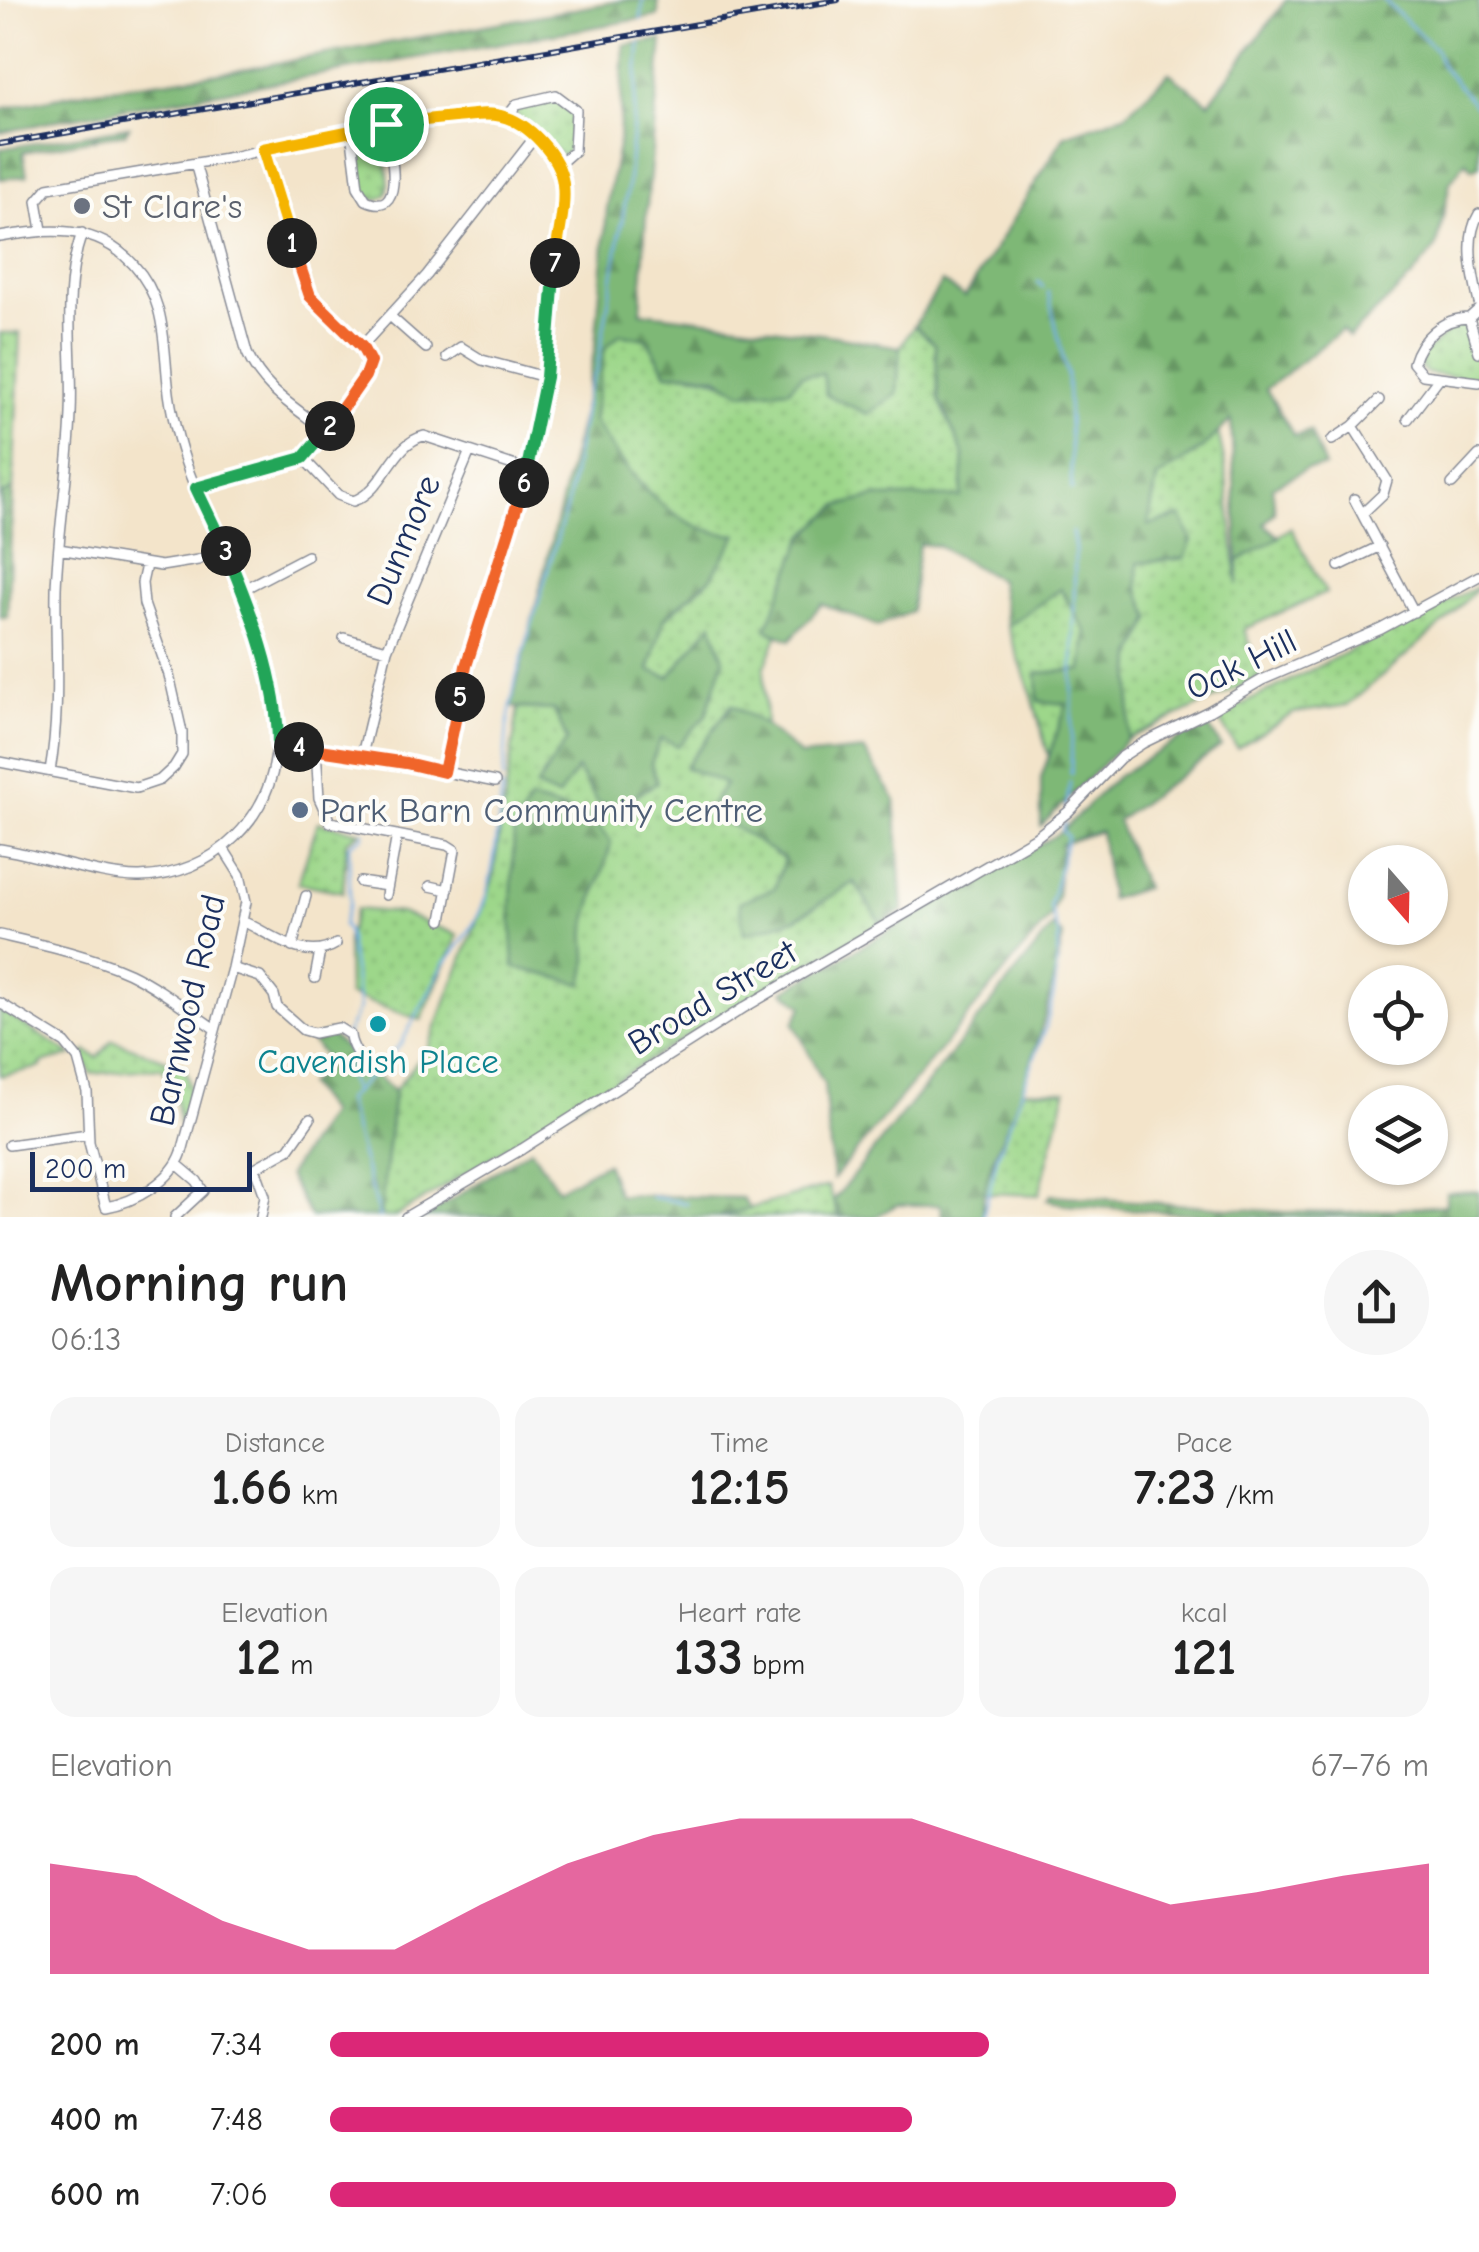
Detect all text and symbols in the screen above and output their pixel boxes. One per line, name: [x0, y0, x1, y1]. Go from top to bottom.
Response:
pin: [344, 82, 429, 167]
icon: arrive: [359, 97, 414, 152]
place label: St Clare's: [102, 186, 242, 227]
marker: St Clare's: [71, 195, 93, 217]
pin: 1: [267, 218, 317, 268]
text: 1: [286, 227, 298, 259]
pin: 7: [530, 238, 580, 288]
text: 7: [549, 247, 561, 279]
pin: 2: [305, 401, 355, 451]
text: 2: [323, 410, 337, 442]
pin: 6: [499, 458, 549, 508]
text: 6: [517, 467, 531, 499]
street label: Dunmore: [358, 469, 449, 611]
pin: 3: [201, 526, 251, 576]
text: 3: [219, 535, 233, 567]
street label: Oak Hill: [1179, 620, 1303, 709]
pin: 5: [435, 672, 485, 722]
text: 5: [453, 681, 467, 713]
pin: 4: [274, 722, 324, 772]
text: 4: [292, 731, 306, 763]
place label: Park Barn Community Centre: [320, 790, 763, 831]
marker: Park Barn Community Centre: [289, 799, 311, 821]
north arrow: [1348, 845, 1448, 945]
map controls: [1348, 845, 1448, 1185]
street label: Barnwood Road: [141, 890, 234, 1130]
street label: Broad Street: [620, 931, 805, 1064]
button: locate: [1348, 965, 1448, 1065]
marker: Cavendish Place: [367, 1013, 389, 1035]
place label: Cavendish Place: [257, 1041, 499, 1082]
button: layers: [1348, 1085, 1448, 1185]
scale bar: [30, 1147, 252, 1192]
text: 200 m: [45, 1153, 126, 1185]
button: share: [1324, 1250, 1429, 1355]
text: Morning run: [50, 1251, 348, 1315]
text: 06:13: [50, 1321, 122, 1358]
text: Distance: [225, 1427, 325, 1459]
text: Time: [710, 1427, 769, 1459]
text: Pace: [1176, 1427, 1232, 1459]
text: 1.66: [211, 1459, 292, 1517]
text: 12:15: [689, 1459, 790, 1517]
text: 7:23: [1134, 1459, 1216, 1517]
text: km: [292, 1479, 338, 1511]
text: /km: [1216, 1479, 1275, 1511]
text: Elevation: [221, 1597, 328, 1629]
text: Heart rate: [678, 1597, 801, 1629]
text: kcal: [1181, 1597, 1228, 1629]
text: 12: [236, 1629, 281, 1687]
text: 133: [674, 1629, 743, 1687]
text: 121: [1172, 1629, 1236, 1687]
text: m: [281, 1649, 313, 1681]
text: bpm: [743, 1649, 805, 1681]
text: Elevation: [50, 1747, 173, 1784]
text: 67–76 m: [1310, 1747, 1429, 1784]
text: 200 m: [50, 2026, 139, 2063]
text: 7:34: [210, 2026, 263, 2063]
text: 400 m: [50, 2101, 138, 2138]
text: 7:48: [210, 2101, 263, 2138]
text: 600 m: [50, 2176, 140, 2213]
text: 7:06: [210, 2176, 268, 2213]

